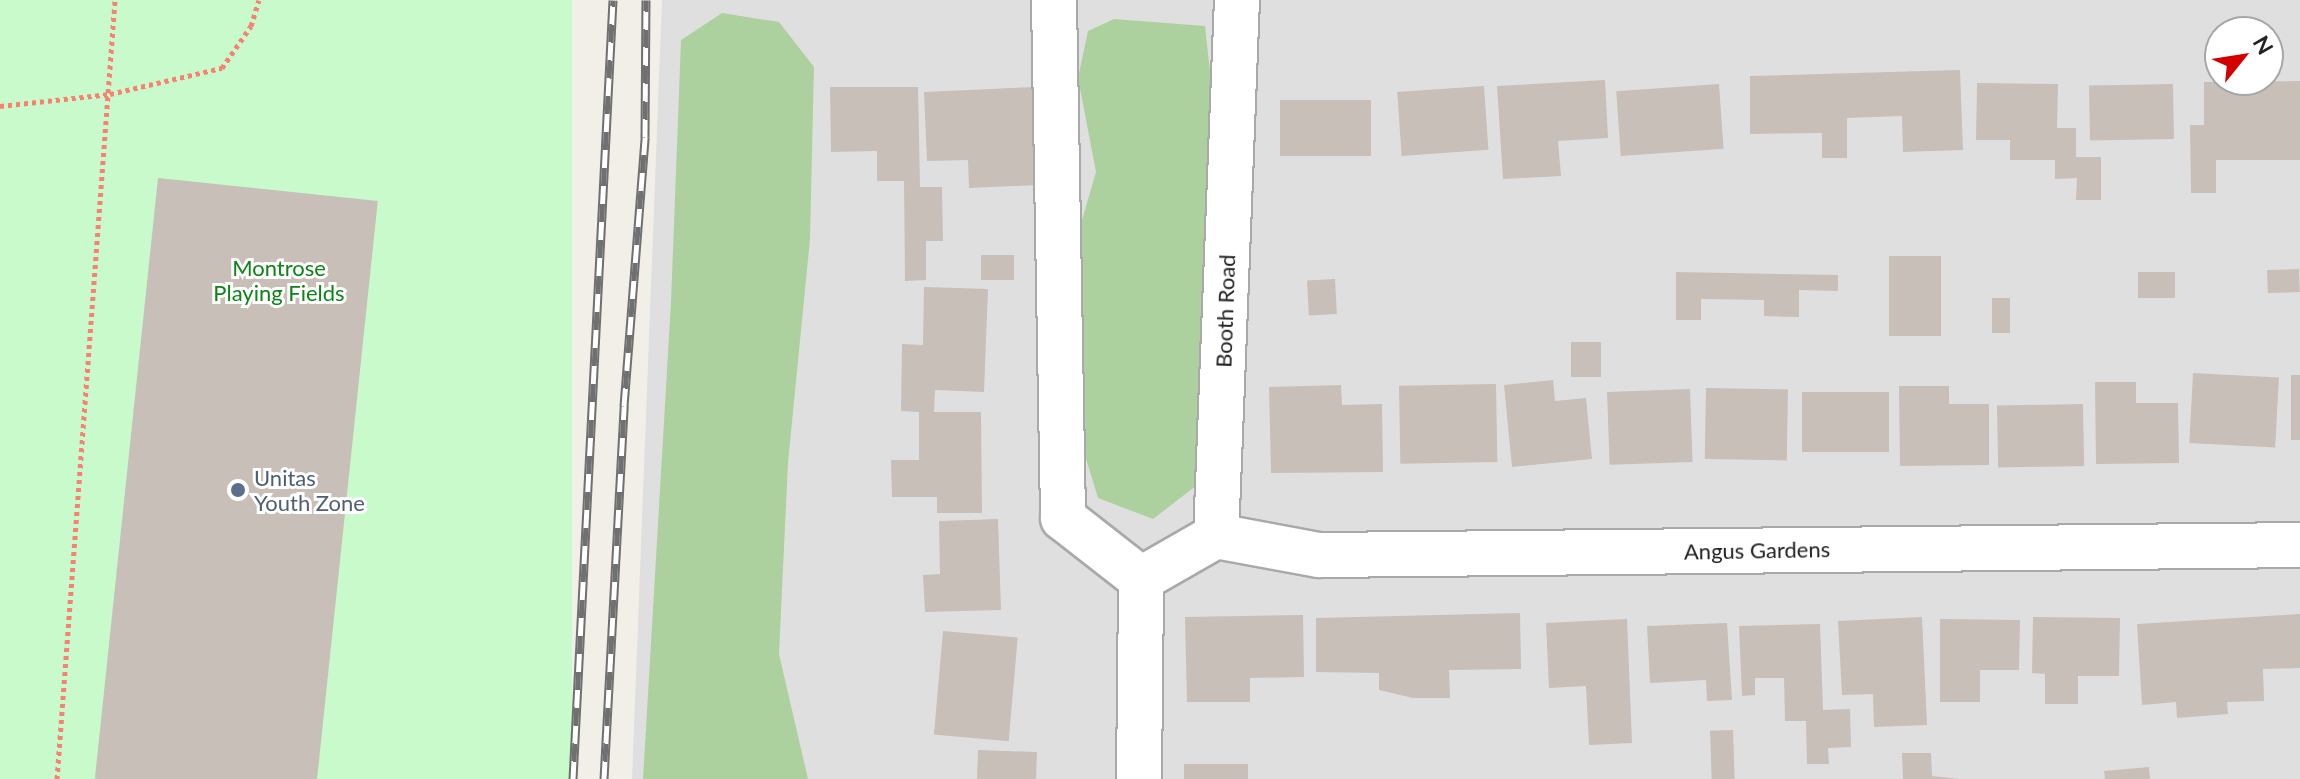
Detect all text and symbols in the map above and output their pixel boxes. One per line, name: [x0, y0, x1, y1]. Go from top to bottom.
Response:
north arrow: [2204, 16, 2284, 96]
text: N: [2248, 31, 2279, 59]
park label: Montrose Playing Fields: [213, 254, 345, 306]
street label: Booth Road: [1210, 254, 1240, 368]
place label: Unitas Youth Zone: [254, 464, 365, 516]
marker: Unitas Youth Zone: [229, 481, 247, 499]
street label: Angus Gardens: [1684, 536, 1830, 564]

